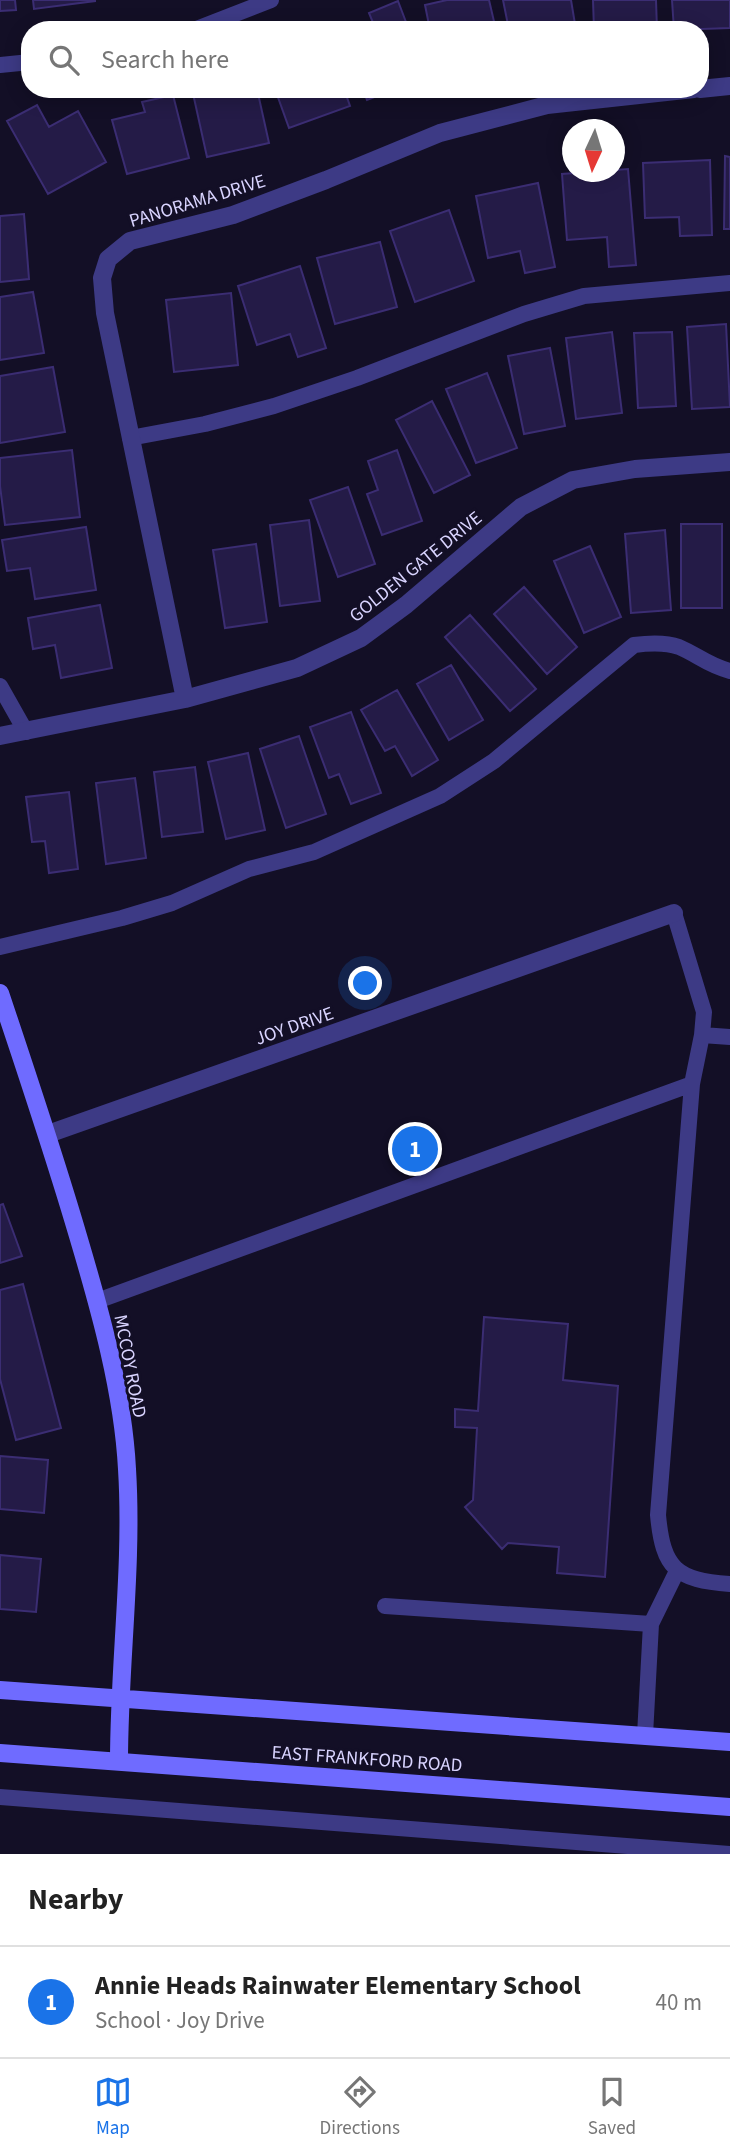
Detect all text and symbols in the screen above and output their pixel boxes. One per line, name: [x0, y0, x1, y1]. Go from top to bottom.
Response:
search box: [21, 21, 709, 98]
icon: search: [45, 41, 83, 79]
text: Search here: [101, 41, 229, 78]
north arrow: [562, 119, 625, 182]
street label: PANORAMA DRIVE: [126, 168, 269, 235]
street label: GOLDEN GATE DRIVE: [344, 505, 488, 629]
your location: [348, 966, 382, 1000]
street label: JOY DRIVE: [252, 1000, 337, 1052]
pin: 1: [392, 1123, 438, 1175]
street label: MCCOY ROAD: [106, 1312, 153, 1420]
street label: EAST FRANKFORD ROAD: [271, 1739, 463, 1780]
text: Nearby: [28, 1878, 123, 1921]
text: Annie Heads Rainwater Elementary School: [95, 1967, 581, 2004]
text: 1: [45, 1986, 57, 2019]
text: 40 m: [655, 1986, 702, 2019]
text: School · Joy Drive: [95, 2004, 265, 2037]
tab: Map: [94, 2073, 132, 2142]
tab: Directions: [320, 2073, 400, 2142]
tab: Saved: [588, 2073, 636, 2142]

